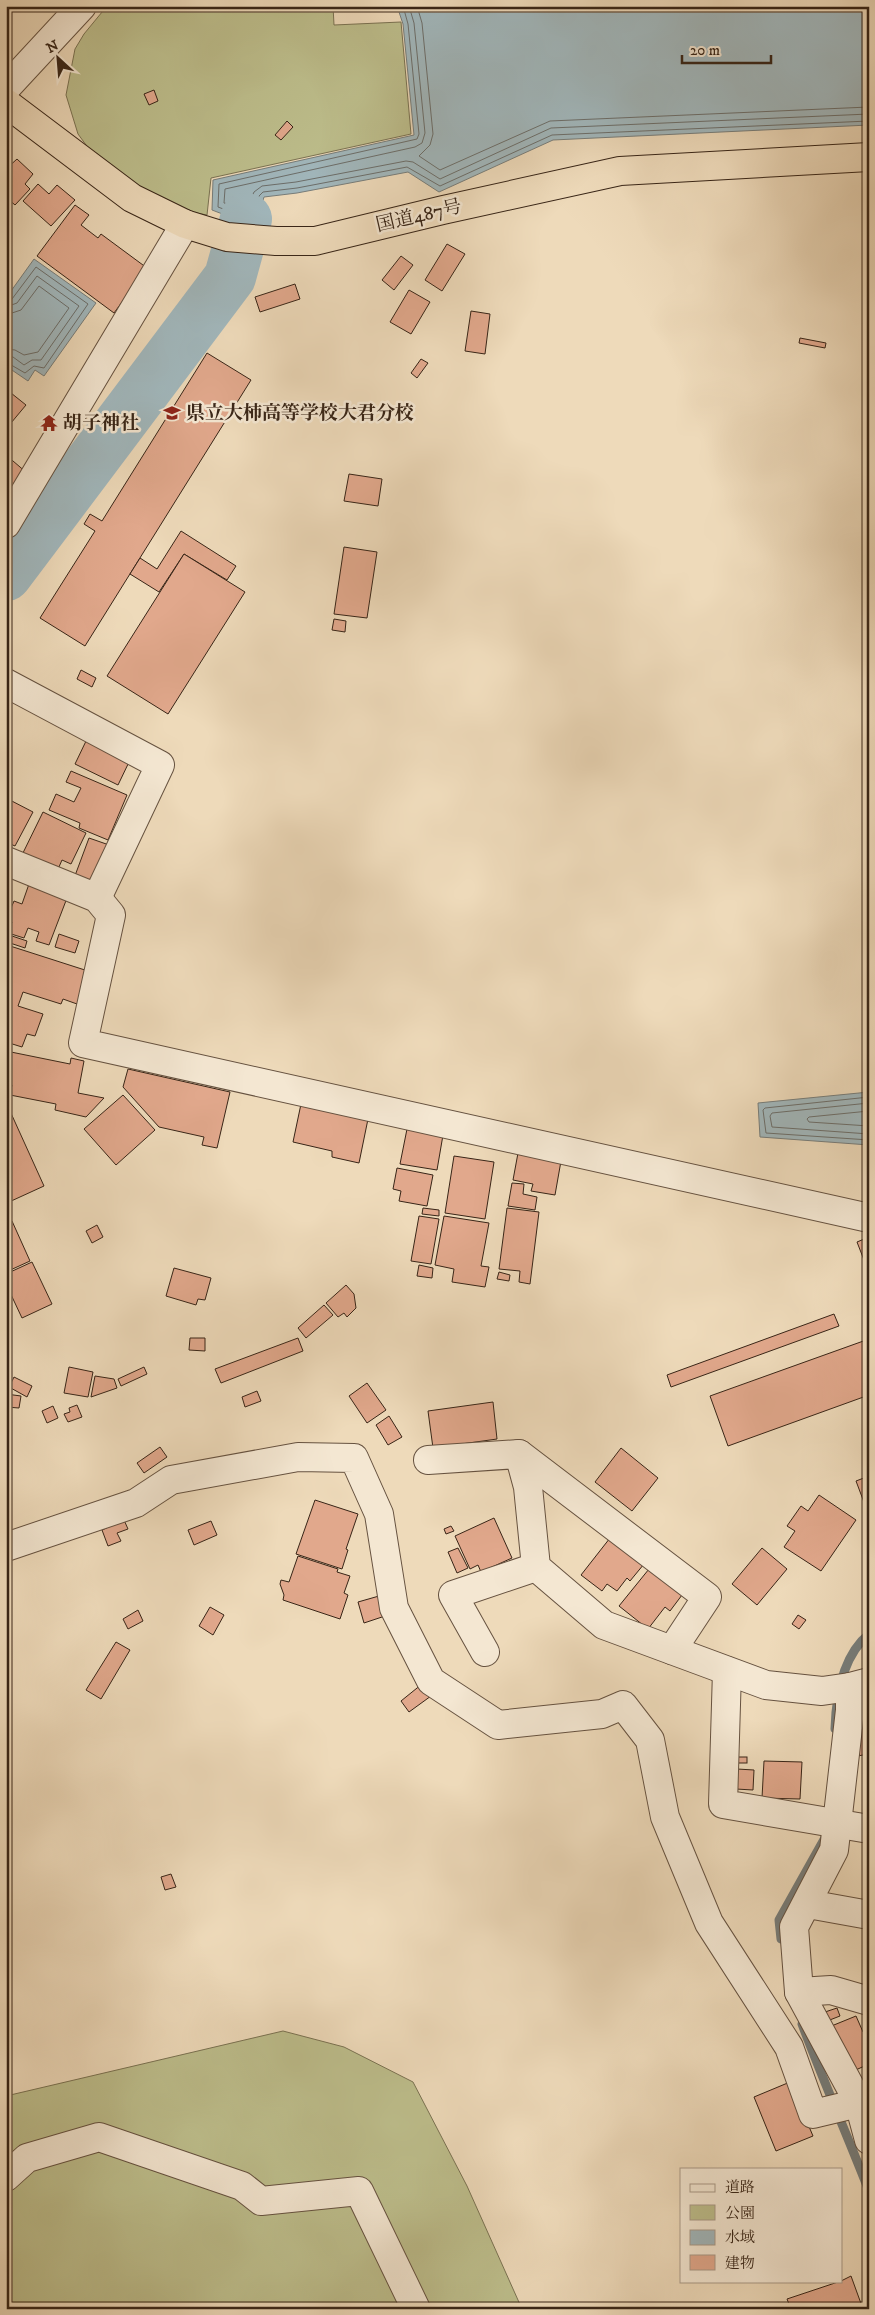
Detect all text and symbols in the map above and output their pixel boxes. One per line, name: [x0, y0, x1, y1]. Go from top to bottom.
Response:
north arrow: [32, 32, 82, 82]
scale bar: [682, 32, 771, 64]
text: N: [44, 36, 62, 58]
text: 20 m: [690, 41, 720, 60]
street label: 国道487号: [374, 195, 464, 237]
place label: 県立大柿高等学校大君分校: [186, 402, 414, 425]
school or university icon: 県立大柿高等学校大君分校: [162, 403, 182, 423]
place label: 胡子神社: [63, 412, 139, 435]
temple icon: 胡子神社: [39, 413, 59, 433]
legend: [680, 2168, 842, 2282]
text: 道路: [725, 2178, 755, 2197]
text: 公園: [725, 2204, 755, 2223]
text: 水域: [725, 2228, 755, 2247]
text: 建物: [725, 2254, 755, 2273]

